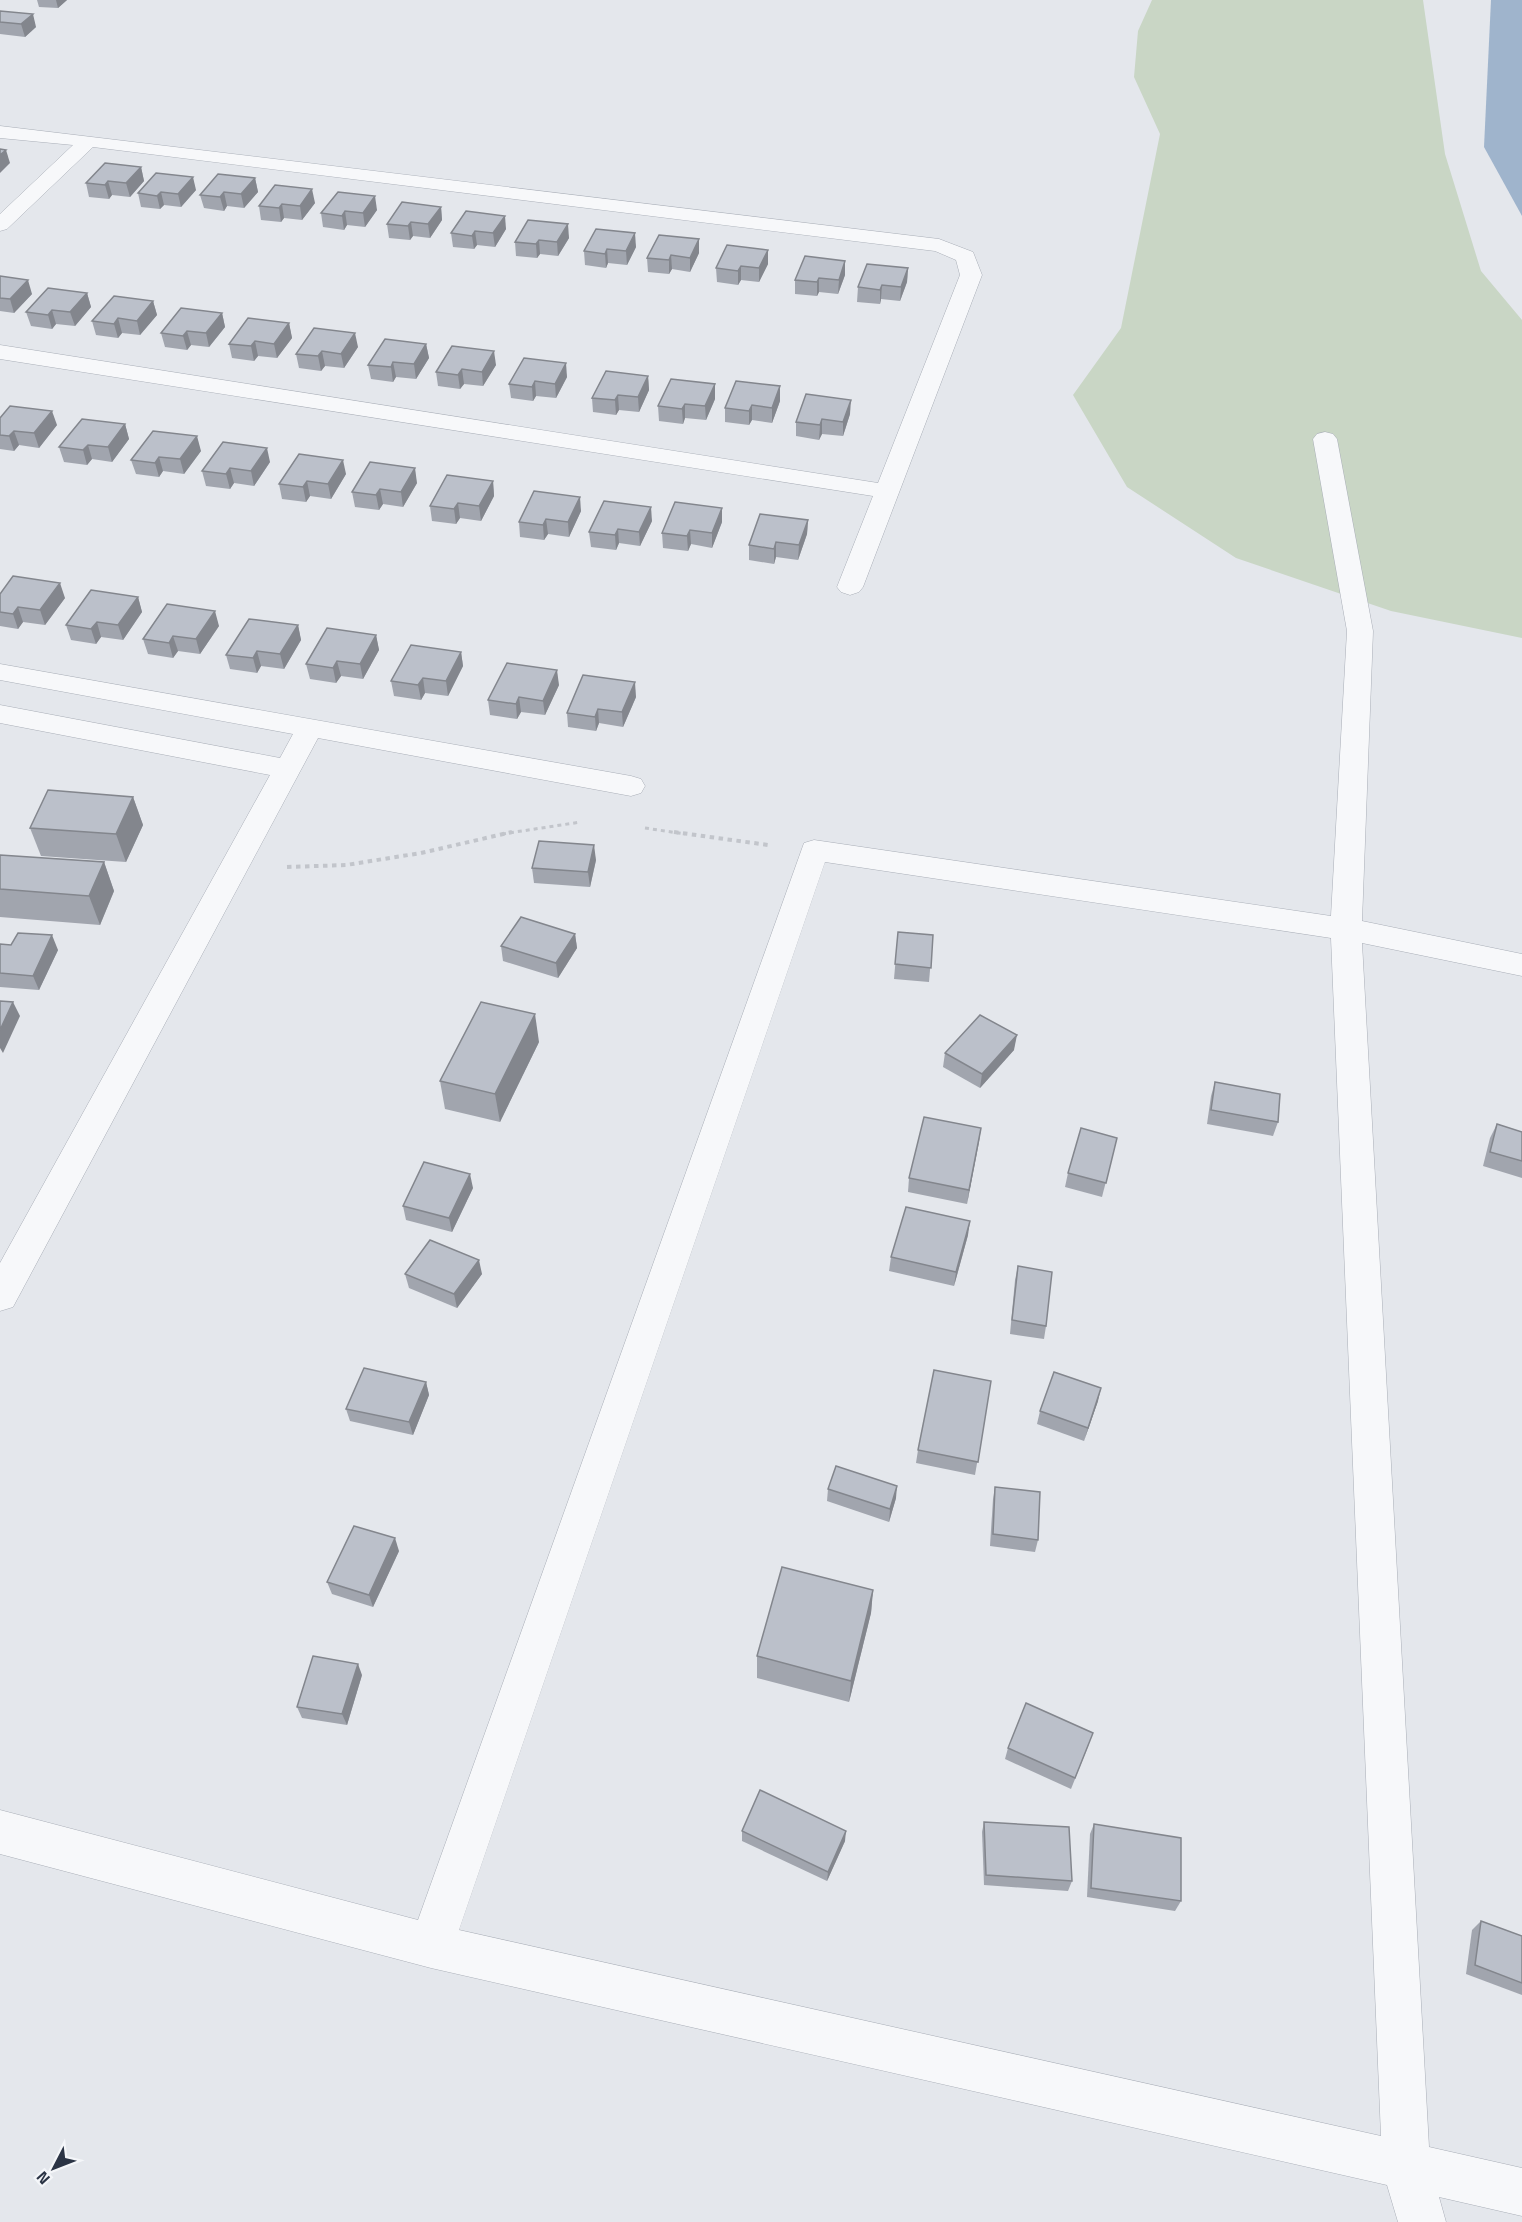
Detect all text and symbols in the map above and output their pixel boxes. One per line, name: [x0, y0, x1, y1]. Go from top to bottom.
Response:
north arrow: [24, 2138, 84, 2198]
text: N: [30, 2166, 55, 2190]

